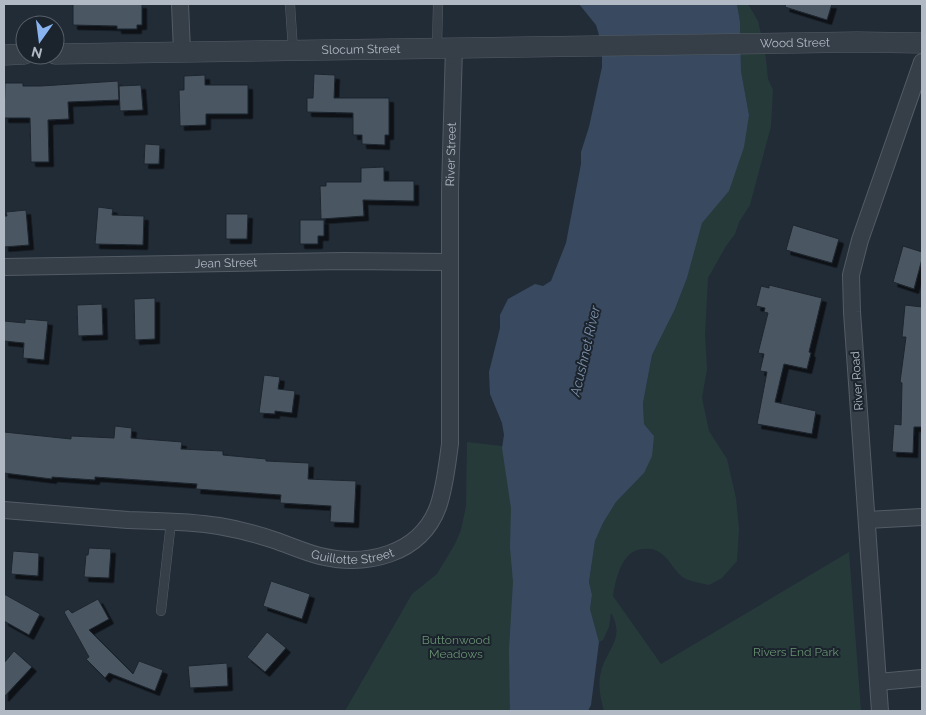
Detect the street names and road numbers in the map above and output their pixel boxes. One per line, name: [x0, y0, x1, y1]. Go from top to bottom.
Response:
street label: Wood Street: [760, 35, 830, 50]
street label: Slocum Street: [321, 42, 400, 57]
street label: River Street: [443, 122, 459, 187]
street label: Jean Street: [195, 256, 257, 271]
street label: River Road: [848, 351, 866, 411]
street label: Guillotte Street: [310, 546, 396, 567]

